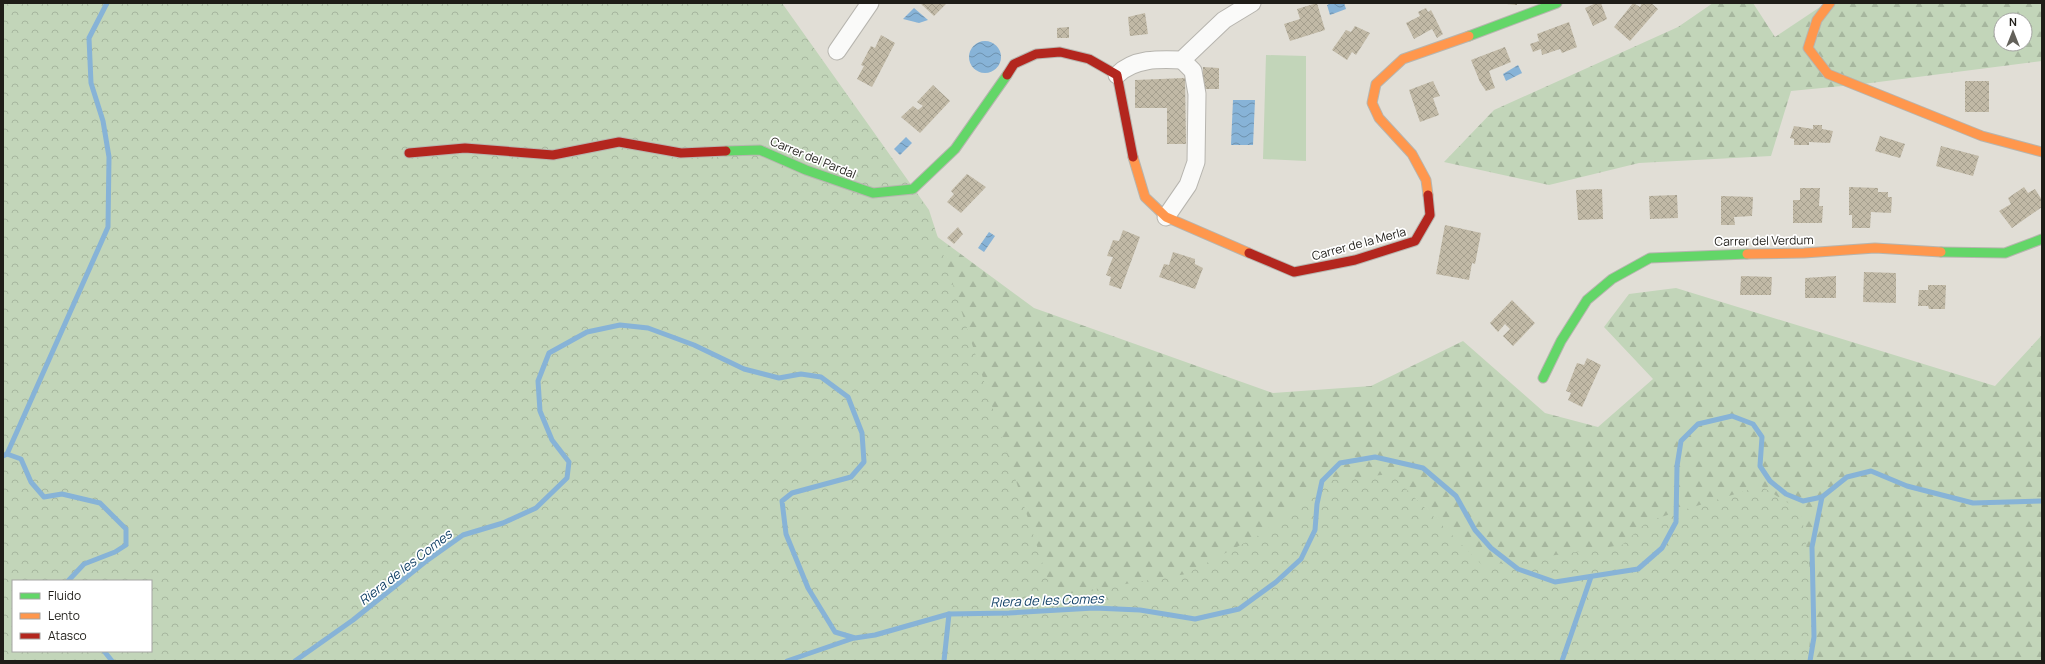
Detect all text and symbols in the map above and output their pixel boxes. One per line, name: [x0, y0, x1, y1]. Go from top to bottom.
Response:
north arrow: [1993, 12, 2033, 52]
text: N: [2009, 14, 2017, 29]
street label: Carrer del Pardal: [768, 133, 859, 183]
street label: Carrer de la Merla: [1310, 223, 1408, 264]
street label: Carrer del Verdum: [1714, 231, 1814, 250]
water label: Riera de les Comes: [355, 524, 456, 609]
legend: [12, 580, 152, 652]
text: Fluido: [48, 587, 81, 604]
water label: Riera de les Comes: [990, 589, 1105, 611]
text: Lento: [48, 607, 80, 624]
text: Atasco: [48, 627, 87, 644]

